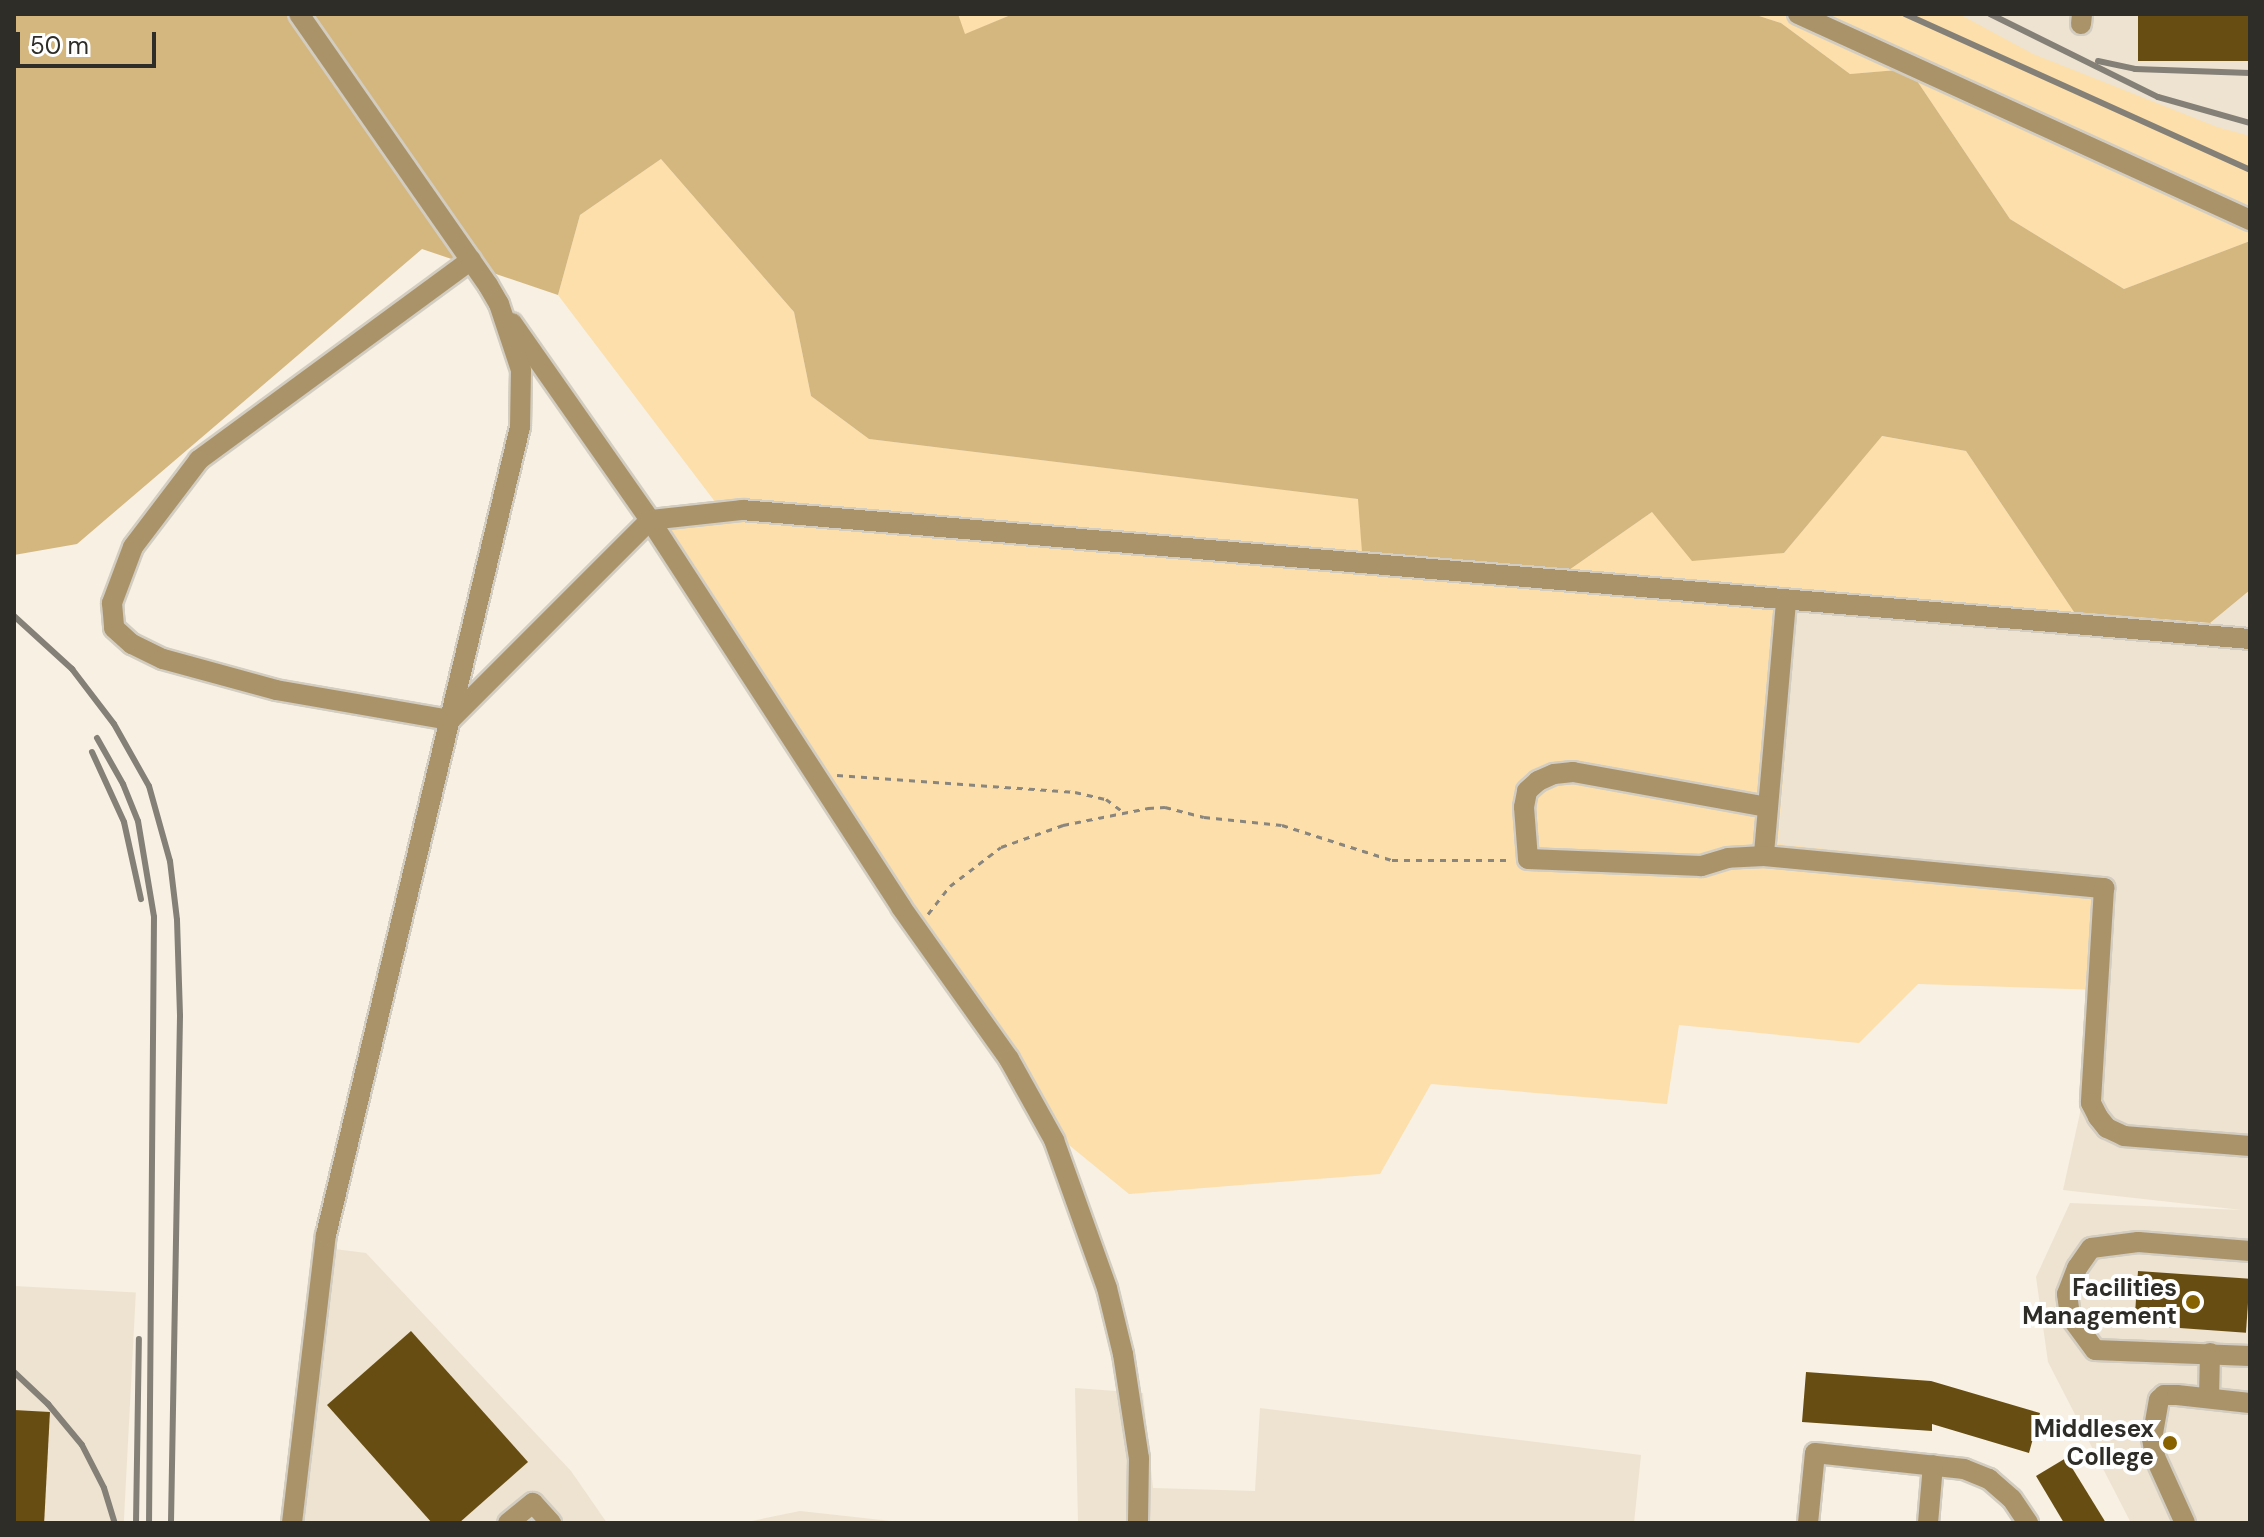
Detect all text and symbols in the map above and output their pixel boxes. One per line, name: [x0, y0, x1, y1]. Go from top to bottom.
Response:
scale bar: [20, 16, 160, 66]
text: 50 m: [30, 30, 89, 61]
place label: Facilities Management: [2022, 1274, 2177, 1330]
marker: Facilities Management: [2184, 1293, 2202, 1311]
place label: Middlesex College: [2034, 1415, 2154, 1471]
marker: Middlesex College: [2161, 1434, 2179, 1452]

